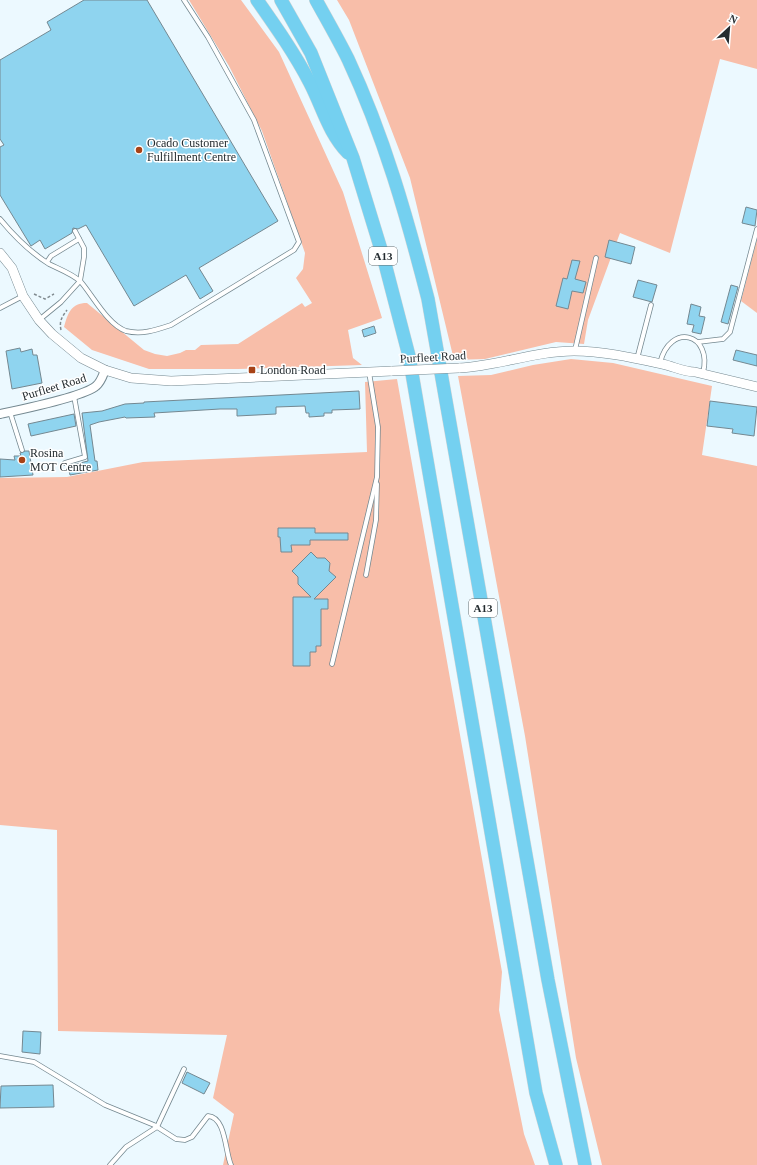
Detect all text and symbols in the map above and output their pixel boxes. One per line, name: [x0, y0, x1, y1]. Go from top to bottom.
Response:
north arrow: [709, 8, 749, 48]
text: N: [727, 12, 740, 26]
place label: Ocado Customer Fulfillment Centre: [147, 136, 236, 164]
marker: Ocado Customer Fulfillment Centre: [134, 145, 144, 155]
road number: A13: [369, 247, 397, 265]
street label: Purfleet Road: [400, 348, 466, 366]
place label: London Road: [260, 363, 326, 377]
marker: London Road: [247, 365, 257, 375]
street label: Purfleet Road: [20, 371, 88, 403]
place label: Rosina MOT Centre: [30, 446, 91, 474]
marker: Rosina MOT Centre: [17, 455, 27, 465]
road number: A13: [469, 599, 497, 617]

